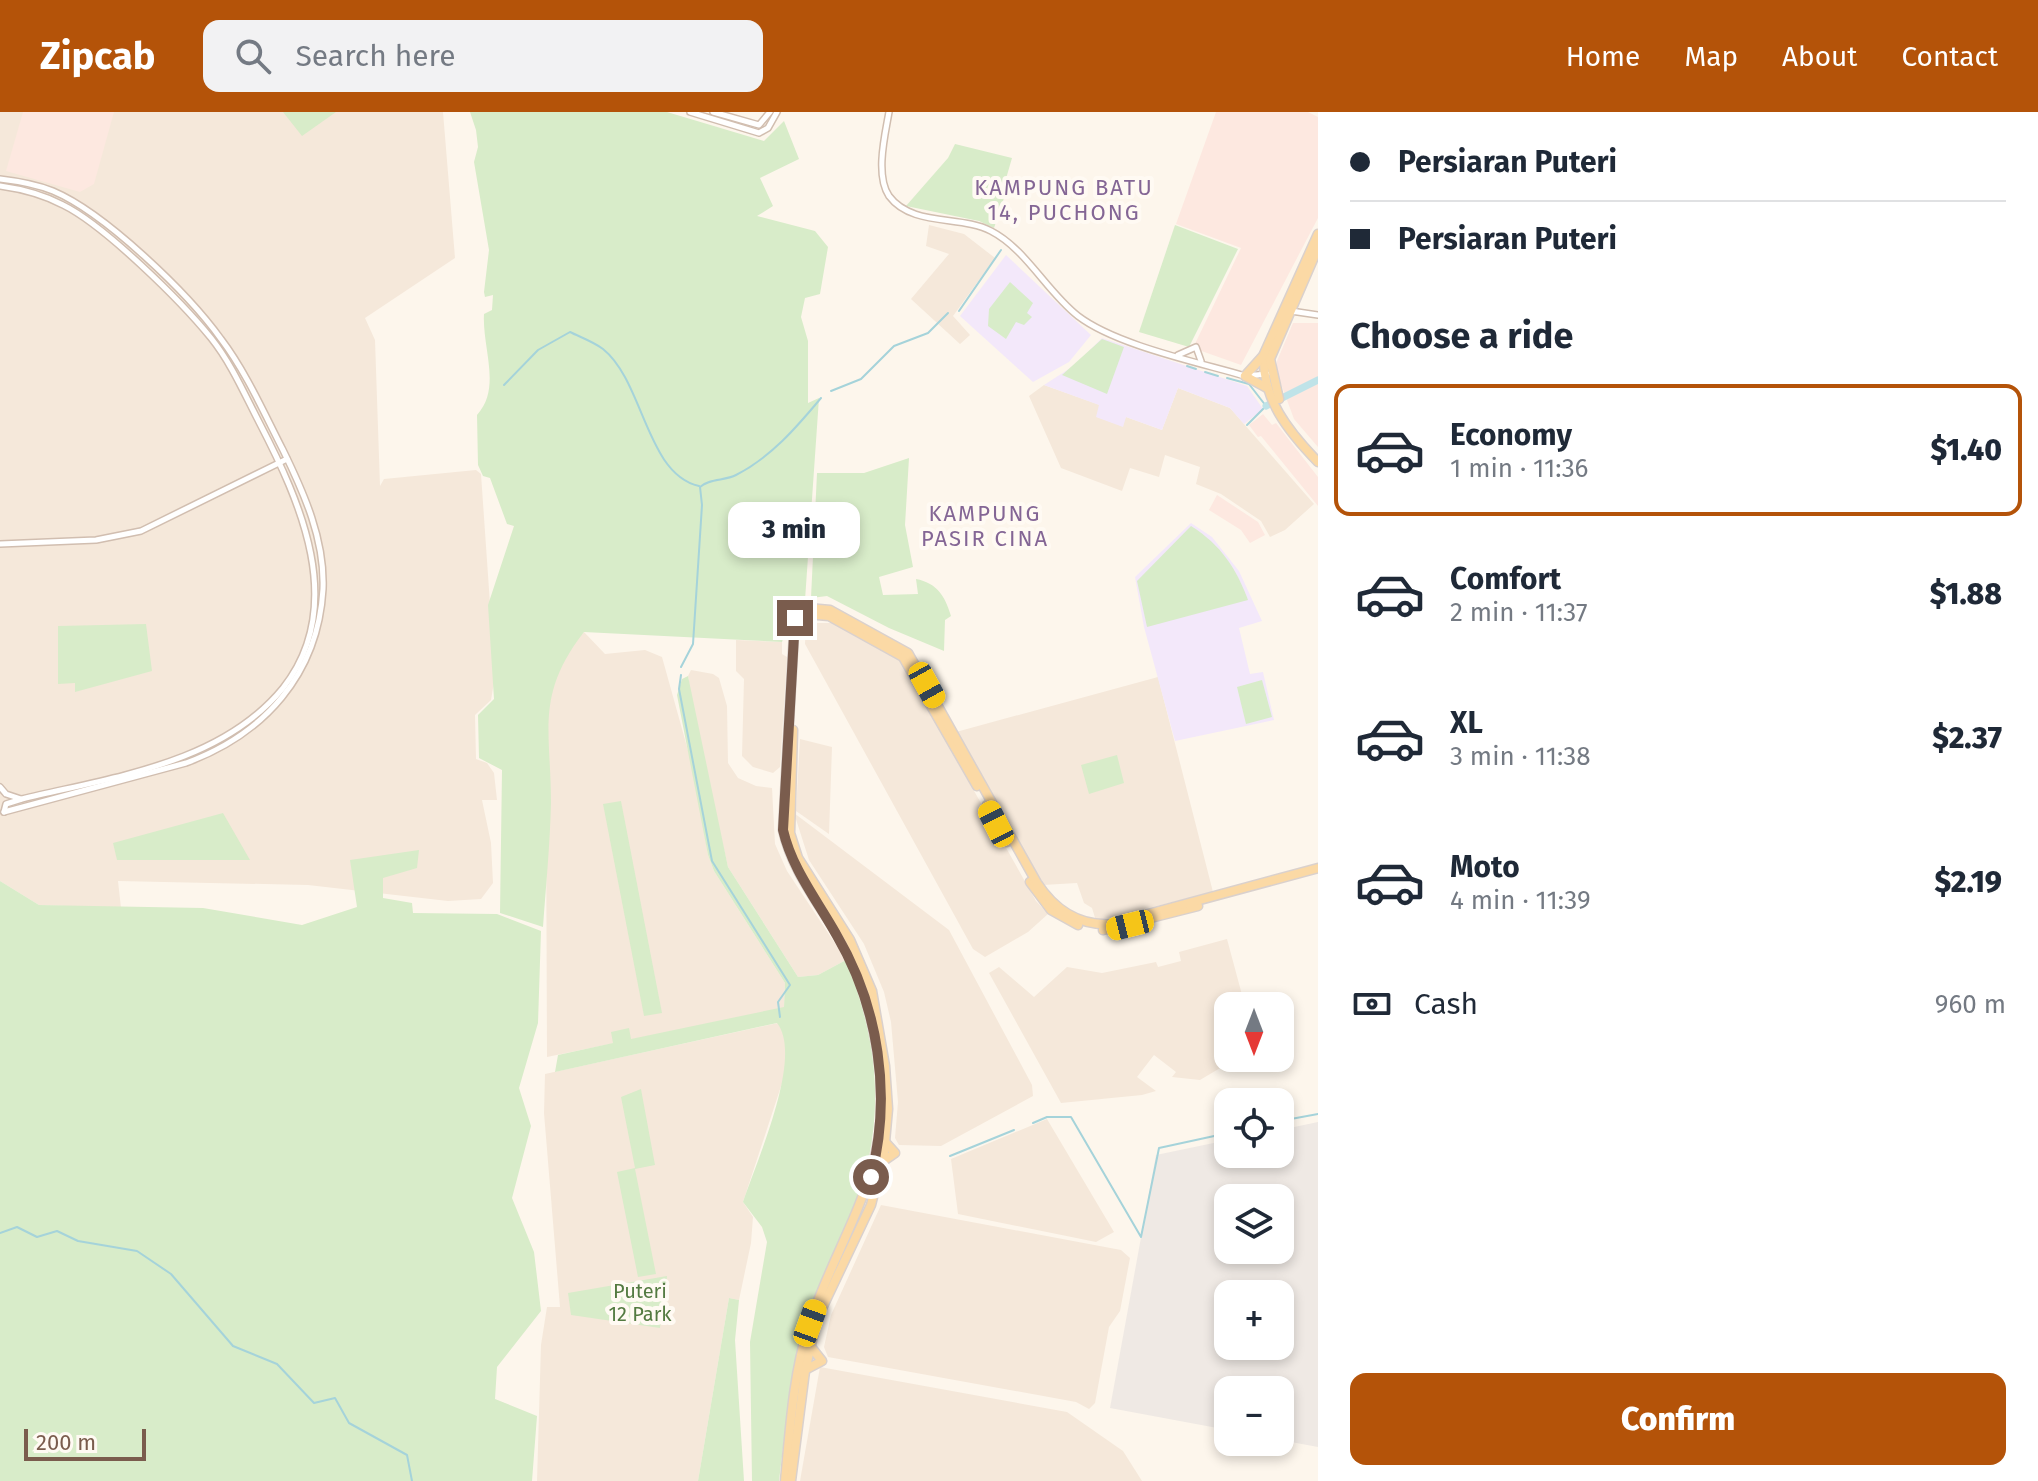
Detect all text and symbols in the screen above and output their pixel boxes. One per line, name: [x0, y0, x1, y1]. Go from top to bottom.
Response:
search box: [203, 20, 763, 92]
text: Zipcab: [40, 33, 155, 79]
icon: search: [231, 34, 275, 78]
text: Search here: [295, 38, 456, 74]
text: Home: [1566, 40, 1640, 73]
text: Map: [1684, 40, 1738, 73]
text: About: [1782, 40, 1857, 73]
text: Contact: [1901, 40, 1998, 73]
text: Persiaran Puteri: [1398, 144, 1617, 180]
district label: KAMPUNG BATU 14, PUCHONG: [974, 174, 1154, 226]
text: Persiaran Puteri: [1398, 221, 1617, 257]
text: Choose a ride: [1350, 314, 1573, 358]
icon: car: [1354, 414, 1426, 486]
text: Economy: [1450, 417, 1572, 453]
text: $1.40: [1931, 432, 2002, 468]
text: 1 min · 11:36: [1450, 453, 1588, 484]
district label: KAMPUNG PASIR CINA: [921, 500, 1049, 552]
callout: 3 min: [729, 502, 861, 558]
text: 3 min: [762, 514, 826, 545]
icon: car: [1354, 558, 1426, 630]
text: Comfort: [1450, 561, 1561, 597]
text: $1.88: [1930, 576, 2002, 612]
text: 2 min · 11:37: [1450, 597, 1588, 628]
route end: [777, 600, 813, 636]
car: [905, 658, 949, 712]
icon: car: [1354, 702, 1426, 774]
text: XL: [1450, 705, 1483, 741]
text: $2.37: [1932, 720, 2002, 756]
text: 3 min · 11:38: [1450, 741, 1591, 772]
car: [974, 797, 1018, 851]
icon: car: [1354, 846, 1426, 918]
text: Moto: [1450, 849, 1520, 885]
text: $2.19: [1934, 864, 2002, 900]
text: 4 min · 11:39: [1450, 885, 1591, 916]
car: [1104, 908, 1156, 942]
icon: cash: [1350, 982, 1394, 1026]
text: Cash: [1414, 986, 1478, 1022]
text: 960 m: [1935, 989, 2006, 1020]
north arrow: [1214, 992, 1294, 1072]
map controls: [1214, 992, 1294, 1456]
button: locate: [1214, 1088, 1294, 1168]
route start: [853, 1159, 889, 1195]
button: layers: [1214, 1184, 1294, 1264]
park label: Puteri 12 Park: [608, 1279, 672, 1326]
button: +: [1214, 1280, 1294, 1360]
car: [791, 1296, 829, 1350]
button: Confirm: [1350, 1373, 2006, 1465]
button: −: [1214, 1376, 1294, 1456]
scale bar: [24, 1425, 146, 1461]
text: 200 m: [36, 1429, 96, 1456]

